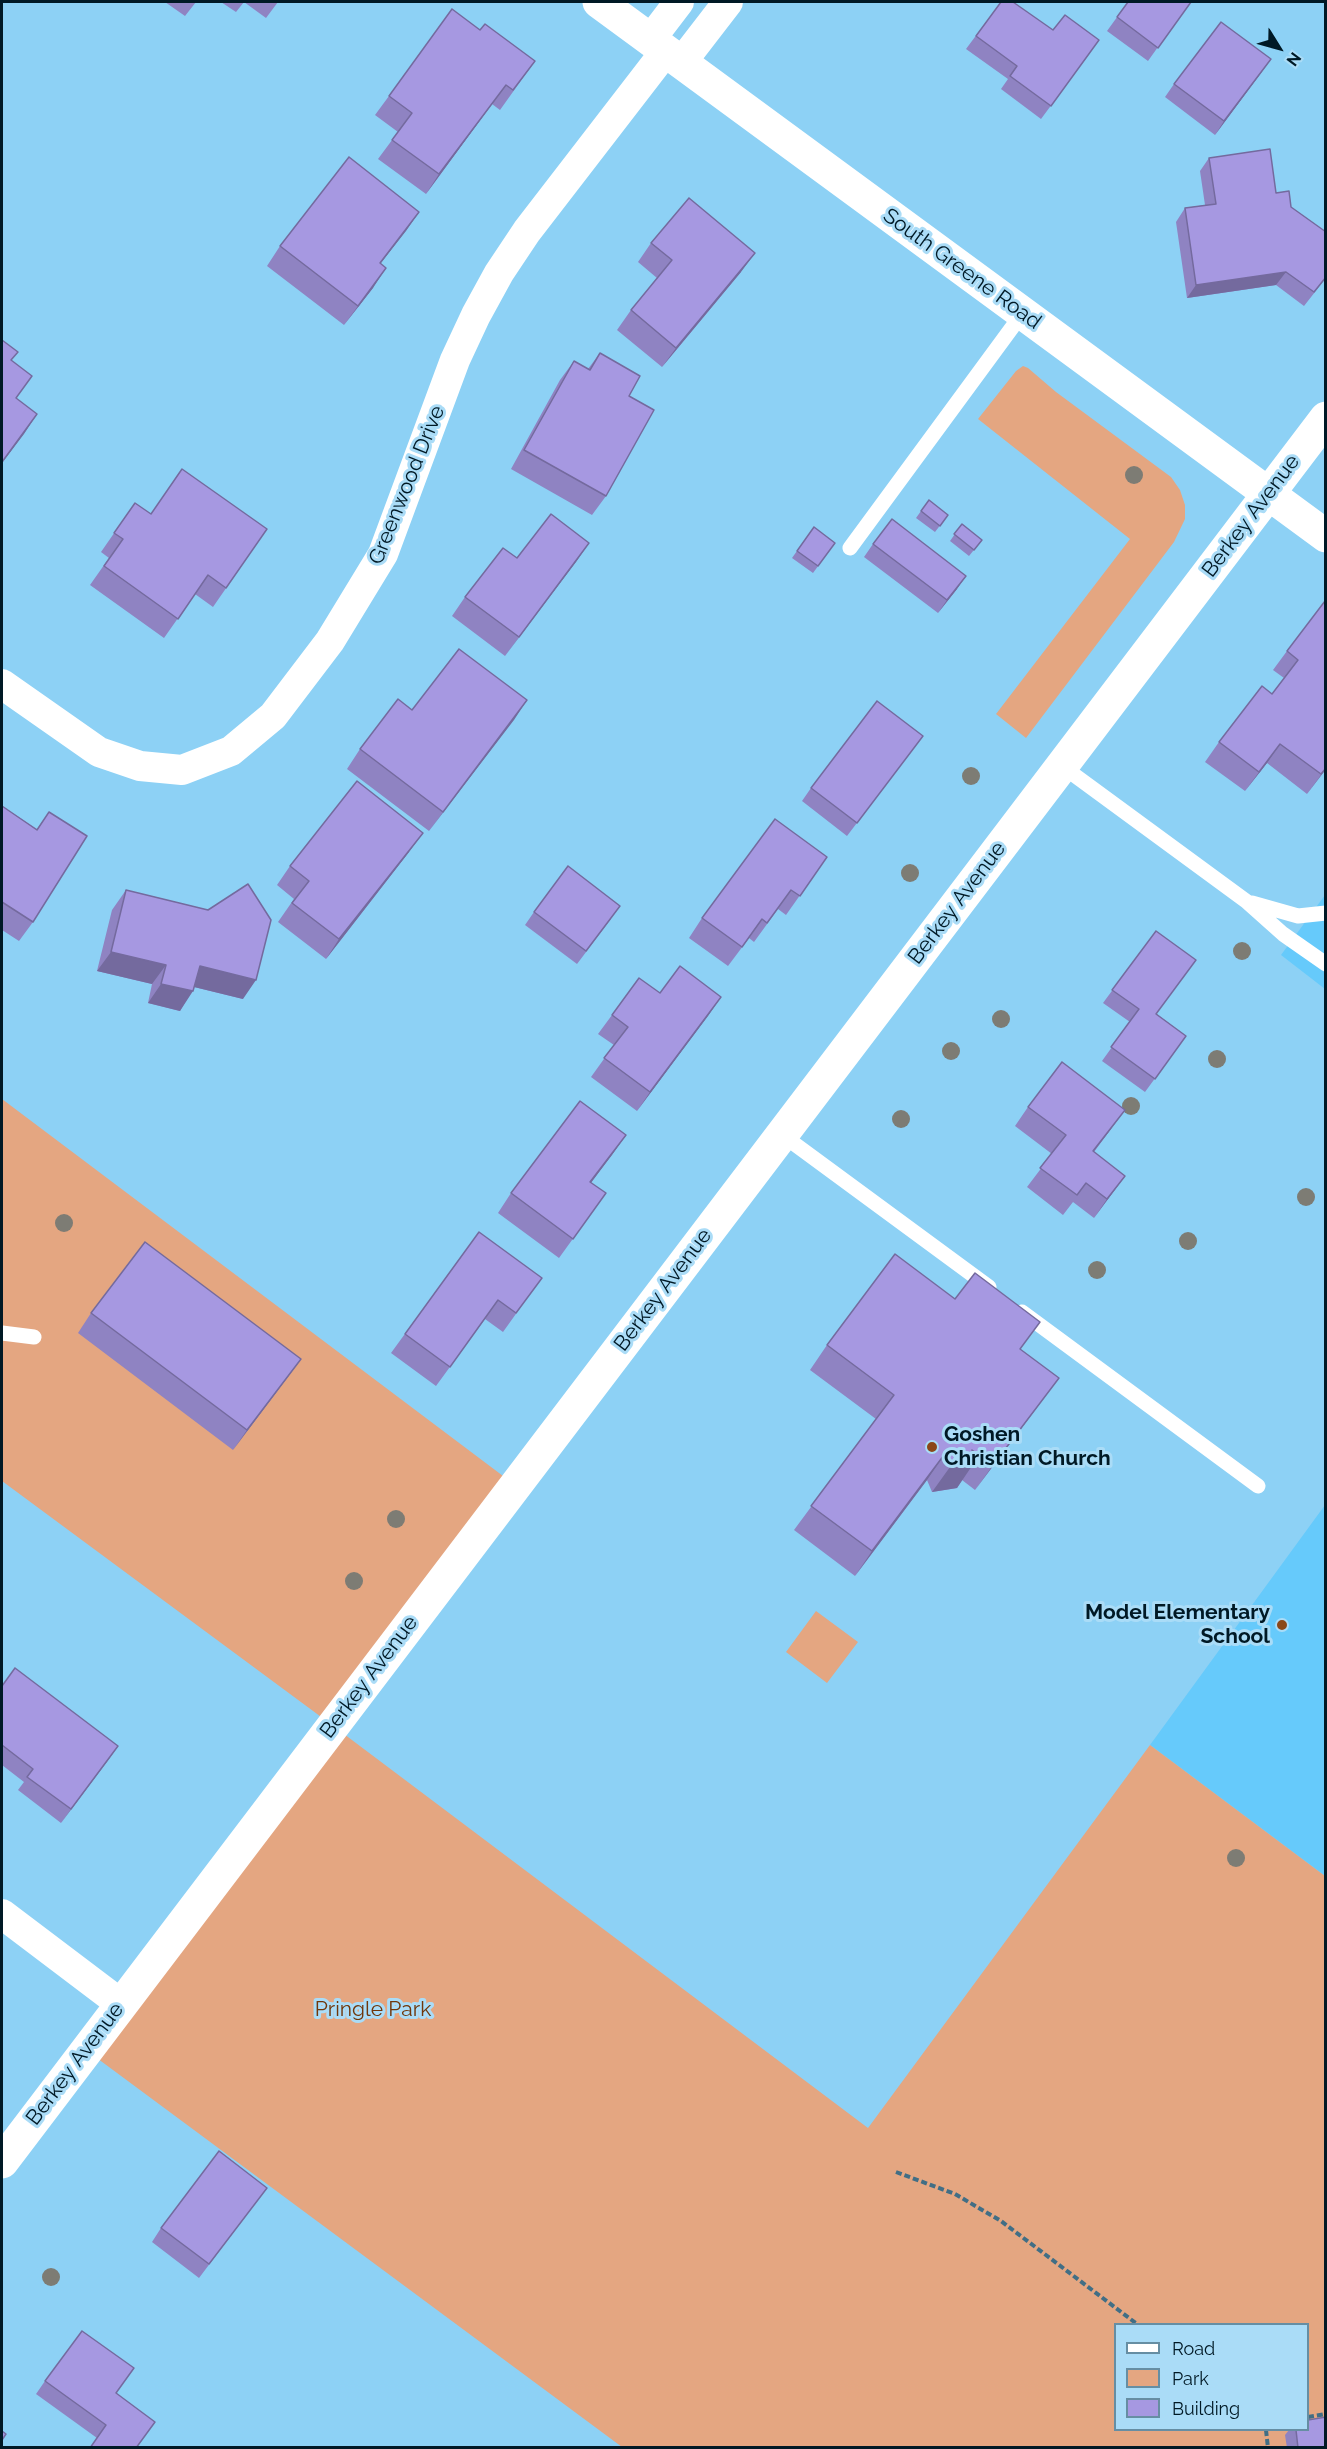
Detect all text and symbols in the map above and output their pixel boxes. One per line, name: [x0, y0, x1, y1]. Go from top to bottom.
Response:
north arrow: [1249, 18, 1309, 78]
text: N: [1283, 49, 1305, 70]
street label: South Greene Road: [878, 203, 1046, 335]
street label: Greenwood Drive: [364, 402, 450, 568]
street label: Berkey Avenue: [1197, 450, 1305, 582]
street label: Berkey Avenue: [903, 837, 1011, 969]
street label: Berkey Avenue: [609, 1224, 717, 1356]
place label: Goshen Christian Church: [944, 1422, 1111, 1472]
marker: Goshen Christian Church: [925, 1440, 939, 1454]
place label: Model Elementary School: [1085, 1600, 1270, 1650]
street label: Berkey Avenue: [315, 1611, 423, 1743]
marker: Model Elementary School: [1275, 1618, 1289, 1632]
park label: Pringle Park: [315, 1997, 431, 2023]
street label: Berkey Avenue: [21, 1998, 129, 2130]
legend: [1114, 2323, 1309, 2431]
text: Road: [1172, 2338, 1215, 2359]
text: Park: [1172, 2368, 1209, 2389]
text: Building: [1172, 2398, 1240, 2419]

